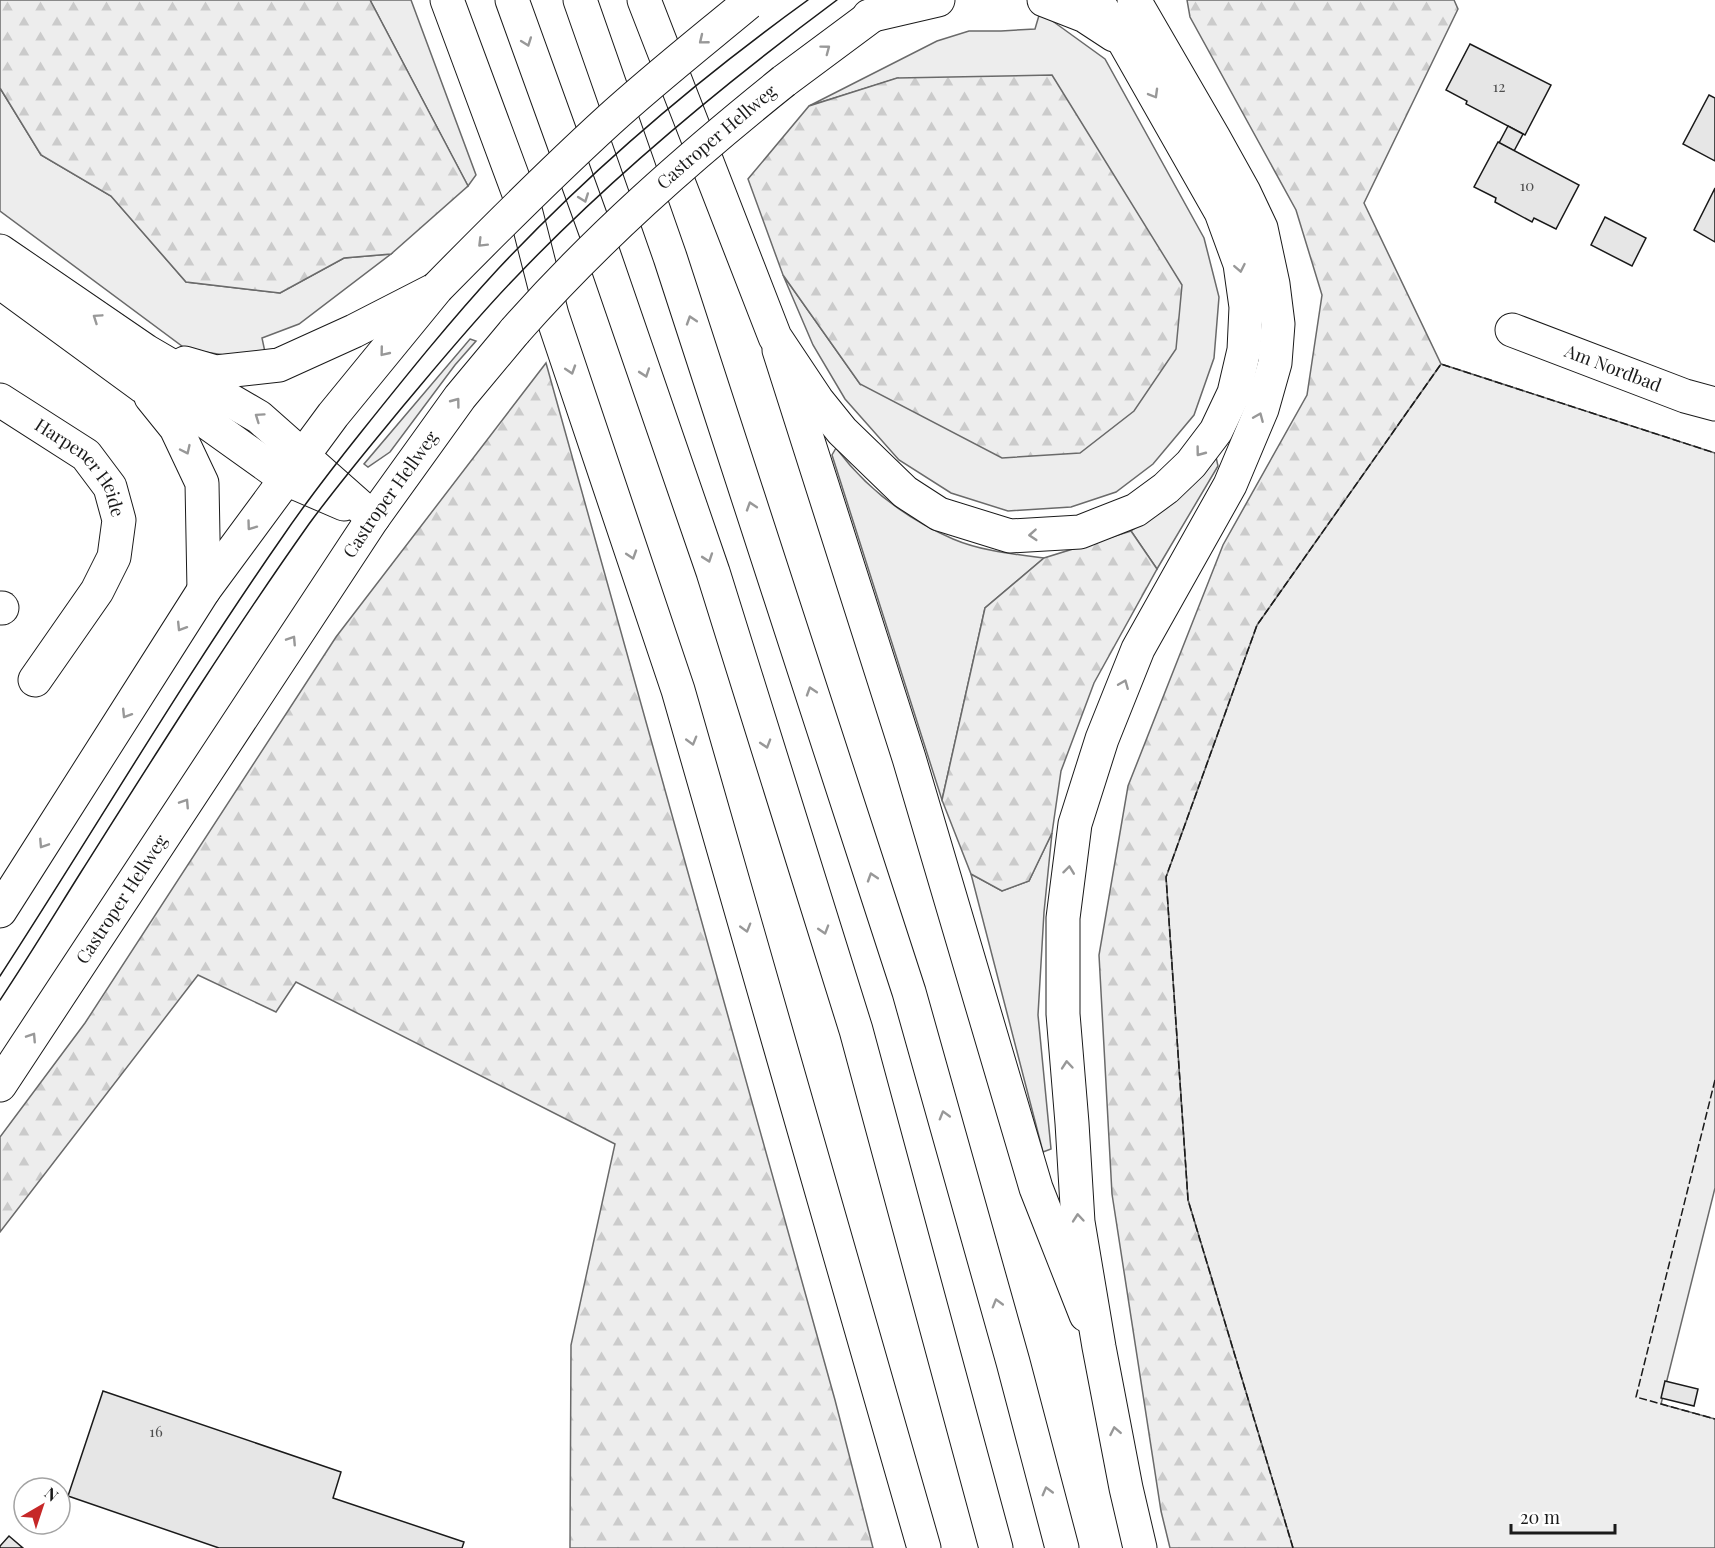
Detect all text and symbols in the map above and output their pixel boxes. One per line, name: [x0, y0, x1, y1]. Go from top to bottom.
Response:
one-way arrow: [699, 33, 710, 44]
one-way arrow: [520, 36, 533, 47]
one-way arrow: [820, 45, 831, 56]
house number: 12: [1493, 76, 1505, 96]
street label: Castroper Hellweg: [651, 79, 781, 194]
one-way arrow: [1147, 88, 1158, 98]
house number: 10: [1520, 175, 1534, 195]
one-way arrow: [576, 192, 589, 203]
one-way arrow: [478, 235, 489, 246]
one-way arrow: [1233, 263, 1246, 273]
one-way arrow: [93, 314, 104, 325]
one-way arrow: [685, 315, 698, 326]
street label: Am Nordbad: [1561, 338, 1666, 397]
one-way arrow: [381, 345, 392, 356]
one-way arrow: [563, 364, 576, 375]
one-way arrow: [637, 367, 650, 378]
one-way arrow: [449, 398, 460, 409]
street label: Harpener Heide: [31, 412, 131, 519]
one-way arrow: [1252, 412, 1264, 423]
one-way arrow: [254, 413, 265, 424]
street label: Castroper Hellweg: [337, 425, 443, 562]
one-way arrow: [179, 443, 191, 454]
one-way arrow: [1197, 445, 1208, 456]
one-way arrow: [746, 501, 759, 512]
one-way arrow: [247, 519, 258, 530]
one-way arrow: [1028, 528, 1037, 541]
one-way arrow: [625, 549, 638, 560]
one-way arrow: [701, 552, 714, 563]
one-way arrow: [176, 621, 188, 631]
one-way arrow: [284, 636, 296, 646]
one-way arrow: [1117, 679, 1129, 690]
one-way arrow: [806, 686, 819, 697]
one-way arrow: [122, 707, 133, 718]
one-way arrow: [685, 735, 697, 746]
one-way arrow: [759, 738, 772, 749]
one-way arrow: [178, 799, 189, 810]
street label: Castroper Hellweg: [70, 829, 173, 968]
one-way arrow: [39, 838, 50, 849]
one-way arrow: [1062, 866, 1075, 875]
one-way arrow: [866, 872, 879, 883]
one-way arrow: [739, 922, 751, 933]
one-way arrow: [817, 924, 830, 935]
one-way arrow: [25, 1032, 36, 1043]
one-way arrow: [1061, 1060, 1074, 1069]
one-way arrow: [939, 1110, 951, 1121]
one-way arrow: [1072, 1214, 1085, 1223]
one-way arrow: [992, 1298, 1004, 1309]
house number: 16: [149, 1421, 163, 1441]
one-way arrow: [1109, 1426, 1122, 1436]
north arrow: [12, 1476, 72, 1536]
text: N: [41, 1482, 63, 1506]
one-way arrow: [1042, 1487, 1054, 1497]
scale bar: [1511, 1497, 1614, 1535]
text: 20 m: [1520, 1505, 1560, 1529]

